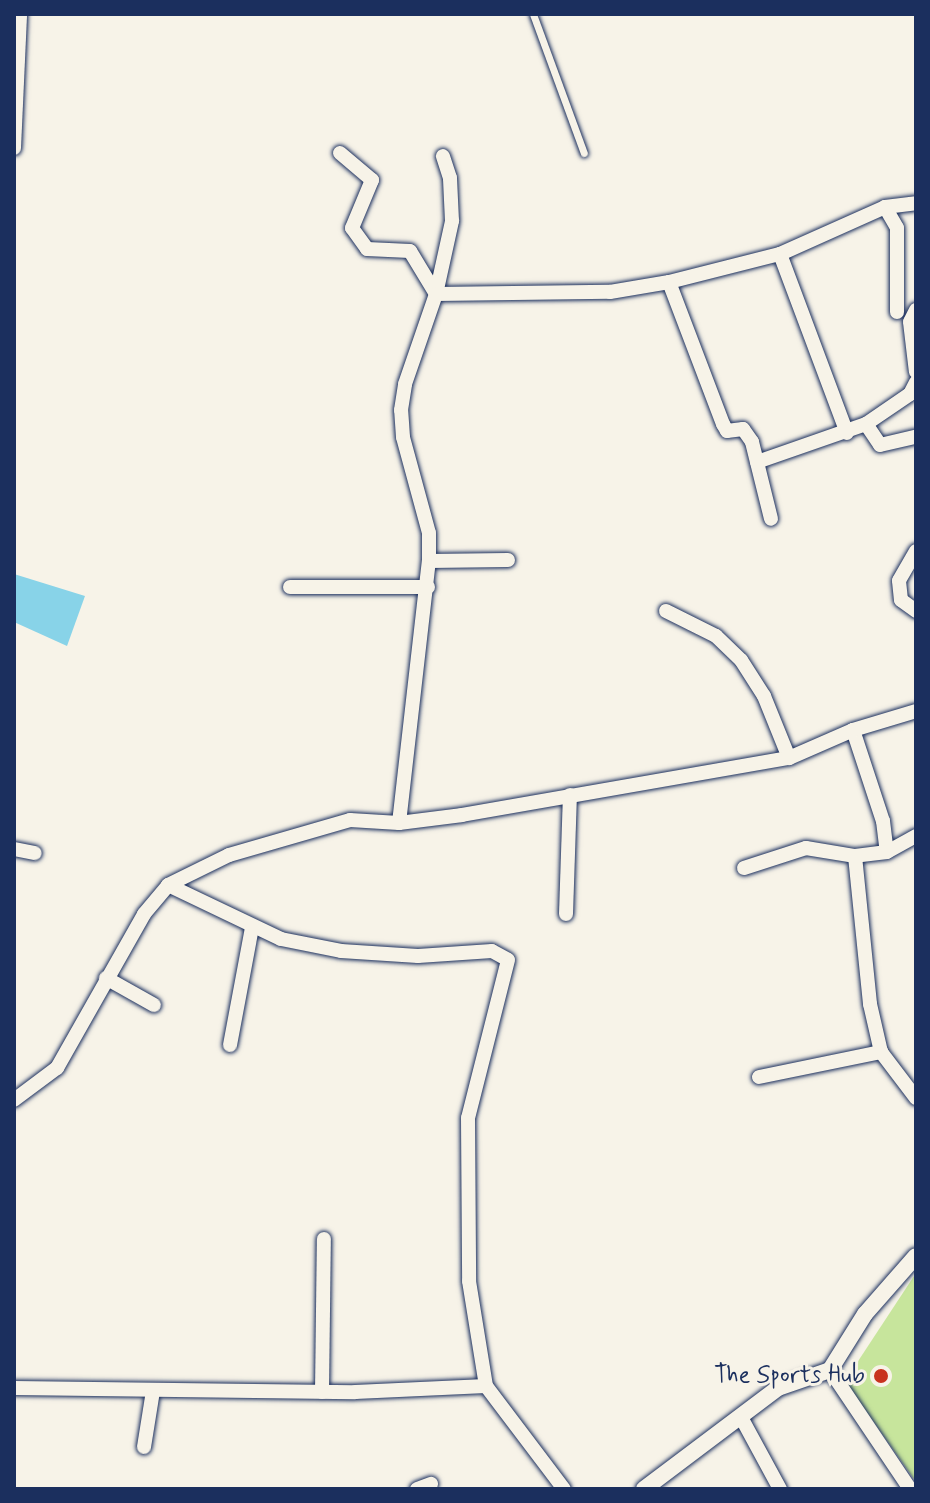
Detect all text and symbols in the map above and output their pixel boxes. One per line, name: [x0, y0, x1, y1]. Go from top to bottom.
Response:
place label: The Sports Hub: [705, 1362, 865, 1390]
marker: The Sports Hub: [872, 1367, 890, 1385]

